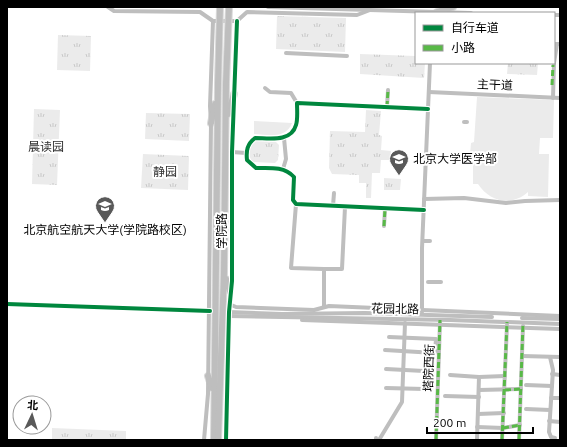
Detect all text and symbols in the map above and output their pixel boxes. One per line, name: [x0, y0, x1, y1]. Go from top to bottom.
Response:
legend: [415, 12, 555, 64]
text: 自行车道: [451, 21, 499, 34]
text: 小路: [451, 41, 475, 54]
street label: 主干道: [477, 77, 513, 92]
park label: 晨读园: [28, 140, 64, 153]
school or university icon: 北京大学医学部: [388, 148, 410, 176]
place label: 北京大学医学部: [413, 152, 497, 165]
park label: 静园: [153, 165, 177, 178]
school or university icon: 北京航空航天大学(学院路校区): [94, 195, 116, 223]
street label: 学院路: [215, 213, 228, 249]
place label: 北京航空航天大学(学院路校区): [23, 223, 187, 237]
street label: 花园北路: [371, 302, 419, 315]
street label: 塔院西街: [421, 344, 436, 392]
north arrow: [12, 395, 52, 435]
text: 北: [27, 399, 39, 411]
scale bar: [427, 409, 533, 435]
text: 200 m: [433, 416, 466, 429]

